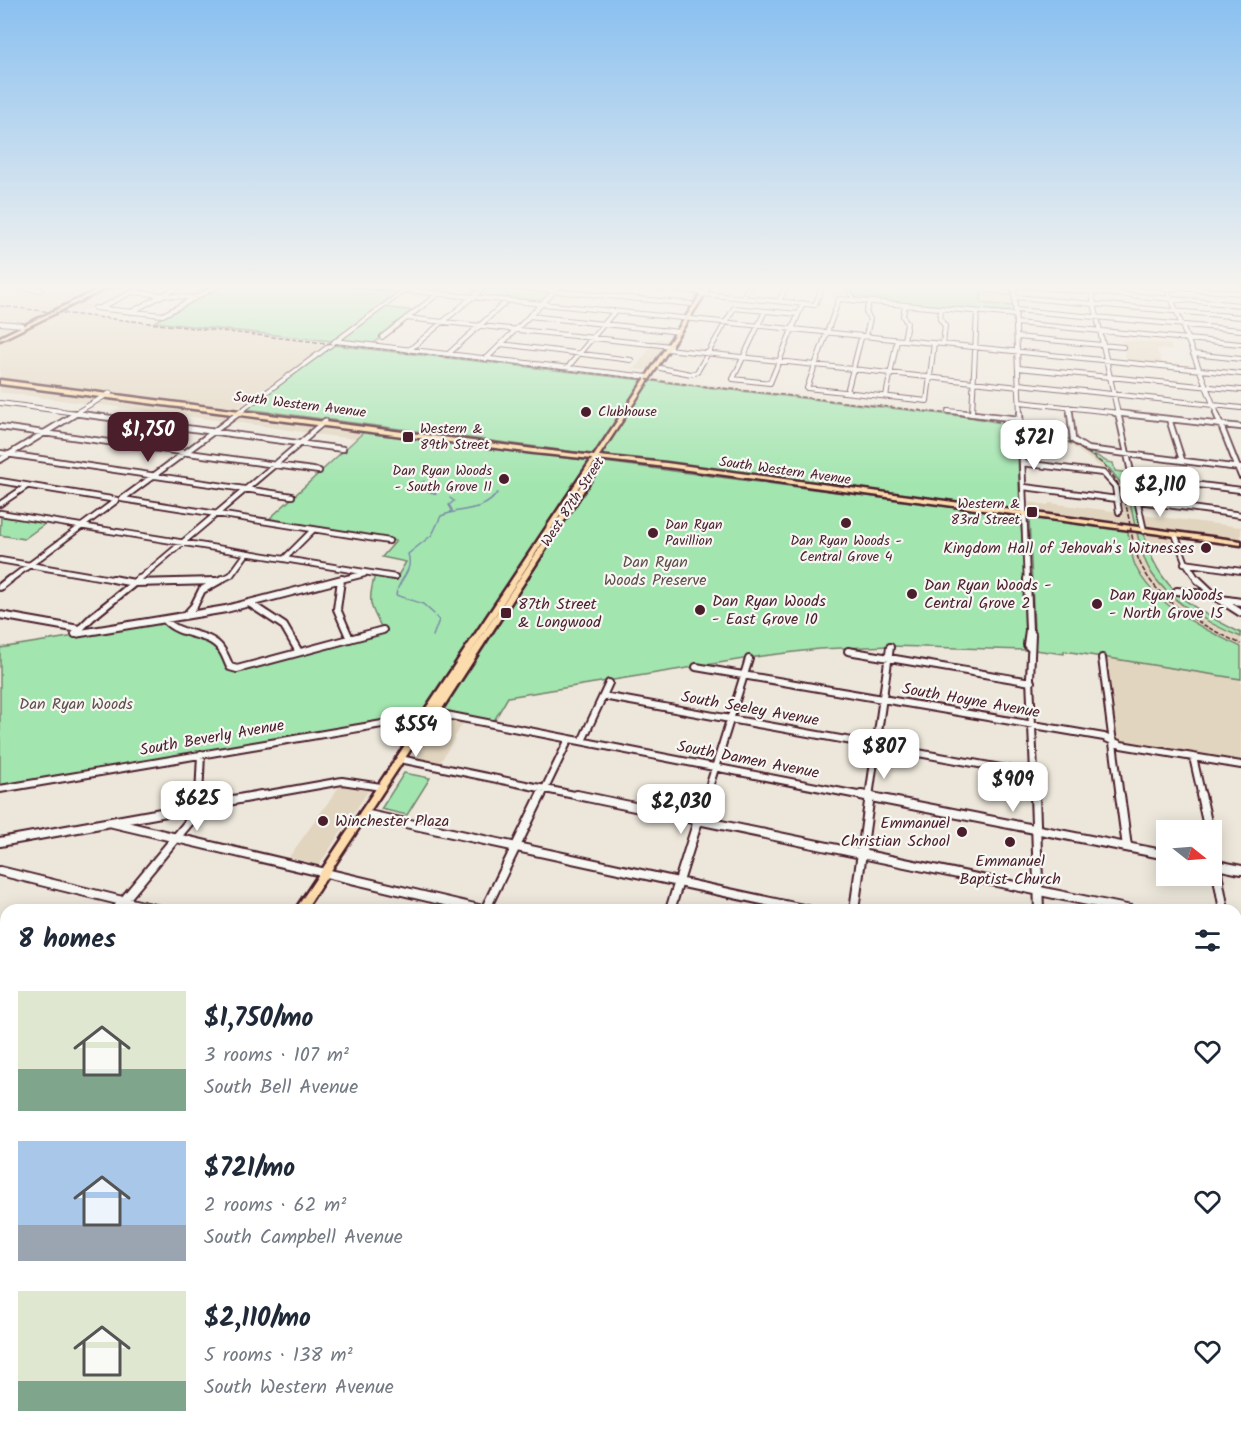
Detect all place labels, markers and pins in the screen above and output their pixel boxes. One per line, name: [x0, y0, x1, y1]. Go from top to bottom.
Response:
place label: Clubhouse: [598, 401, 657, 423]
marker: Clubhouse: [579, 405, 593, 419]
pin: $1,750: [99, 412, 197, 463]
place label: Western & 89th Street: [420, 418, 490, 456]
pin: $721: [998, 420, 1070, 471]
marker: Western & 89th Street: [401, 430, 415, 444]
place label: Dan Ryan Woods - South Grove 11: [392, 460, 492, 498]
pin: $2,110: [1111, 467, 1209, 518]
marker: Dan Ryan Woods - South Grove 11: [497, 472, 511, 486]
place label: Western & 83rd Street: [951, 493, 1021, 531]
marker: Western & 83rd Street: [1025, 505, 1039, 519]
place label: Dan Ryan Pavillion: [665, 514, 722, 552]
marker: Dan Ryan Woods - Central Grove 4: [839, 516, 853, 530]
marker: Dan Ryan Pavillion: [646, 526, 660, 540]
place label: Dan Ryan Woods - Central Grove 4: [790, 530, 902, 568]
place label: Kingdom Hall of Jehovah's Witnesses: [943, 536, 1194, 561]
marker: Kingdom Hall of Jehovah's Witnesses: [1199, 541, 1213, 555]
place label: Dan Ryan Woods - Central Grove 2: [924, 573, 1052, 616]
place label: Dan Ryan Woods - North Grove 15: [1109, 583, 1225, 626]
marker: Dan Ryan Woods - Central Grove 2: [905, 587, 919, 601]
place label: Dan Ryan Woods - East Grove 10: [712, 589, 826, 632]
place label: 87th Street & Longwood: [518, 592, 602, 635]
marker: Dan Ryan Woods - North Grove 15: [1090, 597, 1104, 611]
marker: Dan Ryan Woods - East Grove 10: [693, 603, 707, 617]
marker: 87th Street & Longwood: [499, 606, 513, 620]
pin: $554: [380, 707, 452, 758]
pin: $807: [848, 729, 920, 780]
pin: $909: [977, 762, 1049, 813]
pin: $625: [161, 781, 233, 832]
pin: $2,030: [632, 784, 730, 835]
place label: Winchester Plaza: [335, 809, 449, 834]
place label: Emmanuel Christian School: [841, 811, 950, 854]
marker: Winchester Plaza: [316, 814, 330, 828]
marker: Emmanuel Christian School: [955, 825, 969, 839]
marker: Emmanuel Baptist Church: [1003, 835, 1017, 849]
place label: Emmanuel Baptist Church: [959, 849, 1061, 892]

